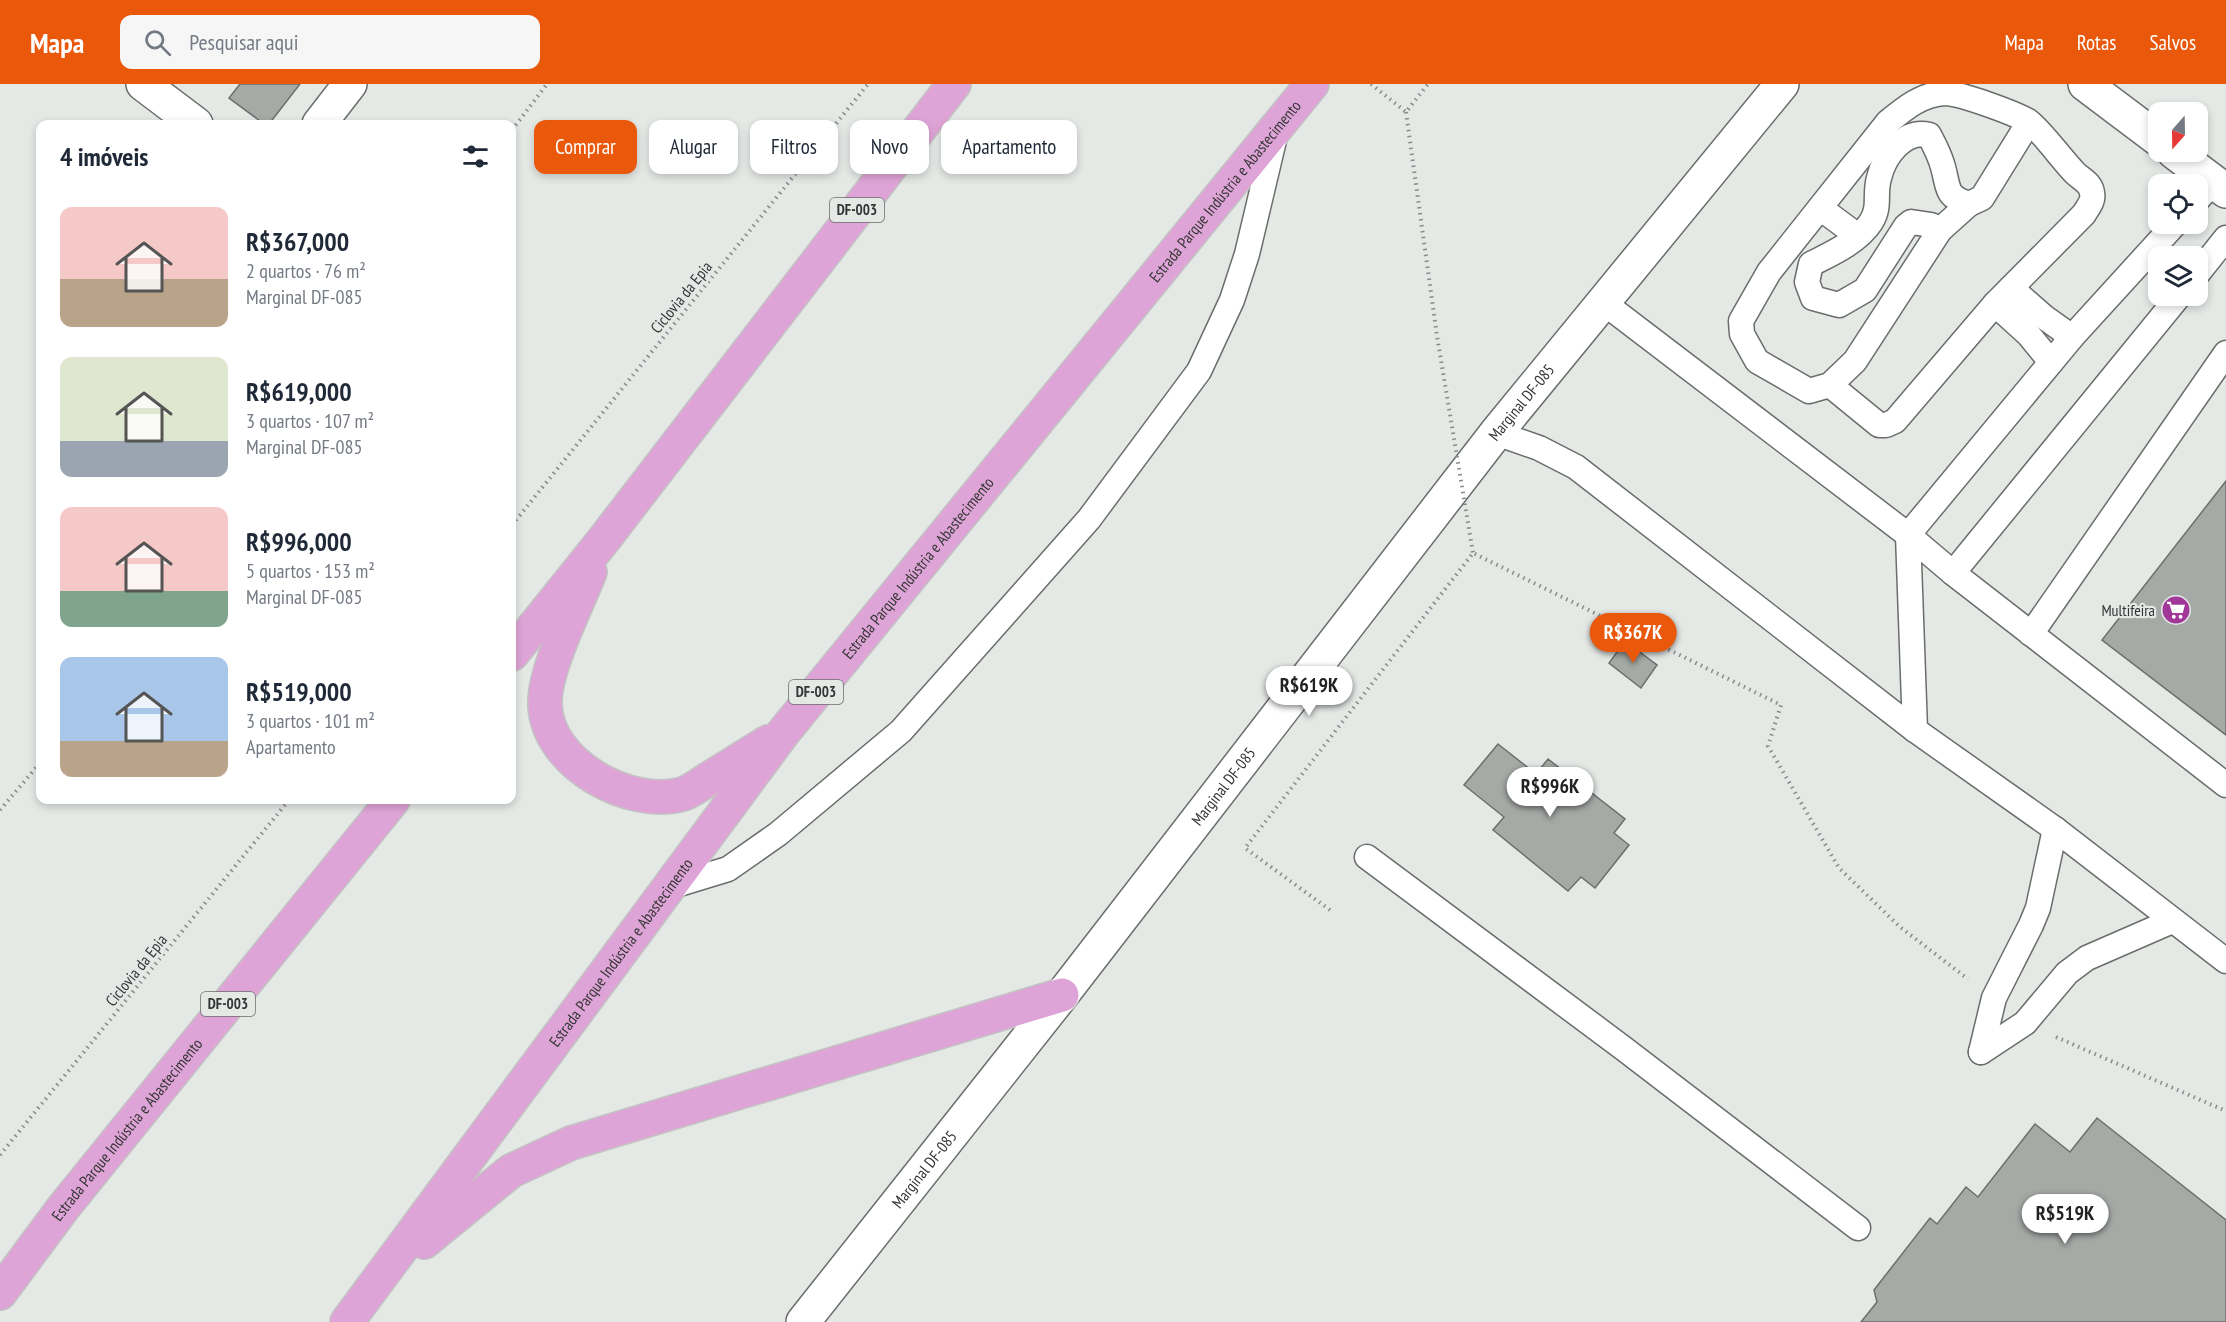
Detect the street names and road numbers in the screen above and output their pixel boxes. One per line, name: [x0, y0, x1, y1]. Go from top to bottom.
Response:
street label: Estrada Parque Indústria e Abastecimento: [1145, 96, 1305, 286]
road number: DF-003: [830, 198, 884, 222]
street label: Ciclovia da Epia: [646, 257, 716, 337]
street label: Marginal DF-085: [1484, 360, 1559, 445]
street label: Estrada Parque Indústria e Abastecimento: [838, 473, 998, 663]
road number: DF-003: [789, 680, 843, 704]
street label: Marginal DF-085: [1187, 743, 1260, 829]
street label: Estrada Parque Indústria e Abastecimento: [545, 854, 697, 1050]
street label: Ciclovia da Epia: [101, 930, 171, 1010]
road number: DF-003: [201, 992, 255, 1016]
street label: Estrada Parque Indústria e Abastecimento: [47, 1034, 206, 1225]
street label: Marginal DF-085: [887, 1126, 961, 1212]

